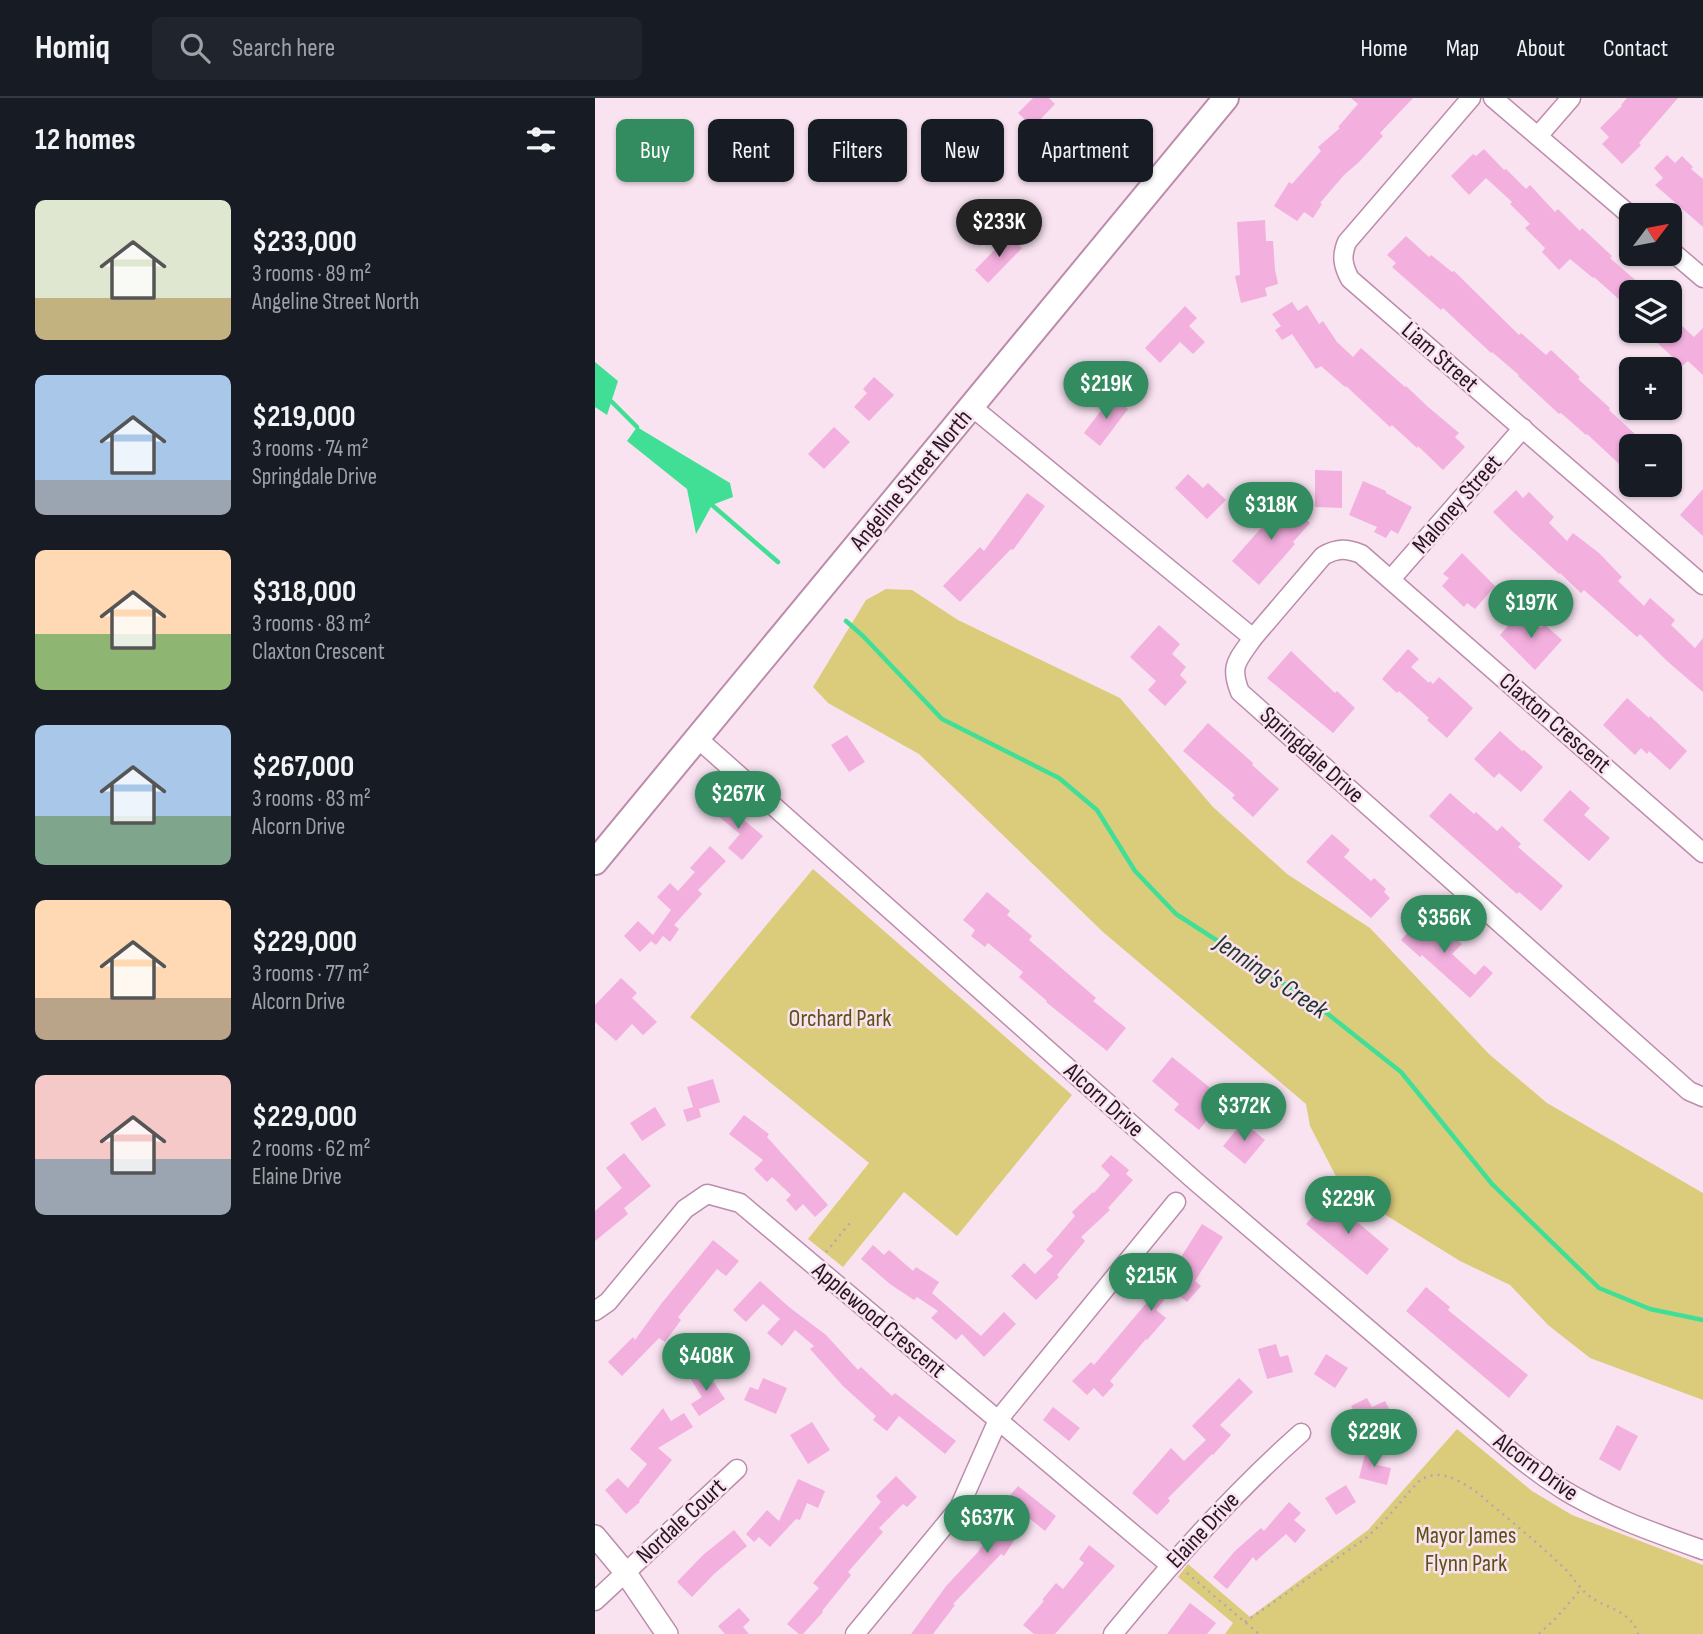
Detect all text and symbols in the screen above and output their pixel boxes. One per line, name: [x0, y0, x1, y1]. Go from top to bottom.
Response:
search box: [152, 17, 642, 80]
text: Homiq: [35, 28, 110, 68]
icon: search: [176, 29, 214, 67]
text: Search here: [232, 33, 335, 64]
text: Home: [1360, 34, 1408, 63]
text: Map: [1446, 34, 1479, 63]
text: About: [1517, 34, 1565, 63]
text: Contact: [1603, 34, 1668, 63]
chip: Buy: [616, 119, 694, 182]
chip: Rent: [708, 119, 794, 182]
chip: Filters: [808, 119, 907, 182]
chip: New: [921, 119, 1004, 182]
chip: Apartment: [1018, 119, 1153, 182]
icon: filters: [522, 121, 560, 159]
text: 12 homes: [35, 122, 136, 158]
pin: $233K: [950, 200, 1048, 259]
north arrow: [1619, 203, 1682, 266]
map controls: [1619, 203, 1682, 497]
text: $233K: [972, 208, 1026, 236]
text: $233,000: [252, 224, 357, 260]
icon: home: [91, 228, 175, 312]
text: 3 rooms · 89 m²: [252, 260, 371, 288]
button: layers: [1619, 280, 1682, 343]
text: Angeline Street North: [252, 288, 419, 316]
street label: Liam Street: [1396, 316, 1484, 398]
button: +: [1619, 357, 1682, 420]
pin: $219K: [1057, 362, 1155, 421]
text: $219K: [1079, 370, 1133, 398]
text: $219,000: [252, 399, 356, 435]
icon: home: [91, 403, 175, 487]
street label: Angeline Street North: [843, 404, 978, 557]
button: −: [1619, 434, 1682, 497]
text: 3 rooms · 74 m²: [252, 435, 369, 463]
street label: Maloney Street: [1406, 449, 1508, 559]
text: Springdale Drive: [252, 463, 377, 491]
pin: $318K: [1222, 482, 1320, 542]
text: $318K: [1244, 491, 1298, 519]
text: $318,000: [252, 574, 356, 610]
icon: home: [91, 578, 175, 662]
pin: $197K: [1482, 580, 1580, 640]
text: $197K: [1504, 589, 1558, 617]
text: 3 rooms · 83 m²: [252, 610, 371, 638]
text: Claxton Crescent: [252, 638, 385, 666]
street label: Claxton Crescent: [1493, 667, 1617, 779]
street label: Springdale Drive: [1254, 701, 1370, 809]
text: $267,000: [252, 749, 354, 785]
icon: home: [91, 753, 175, 837]
pin: $267K: [689, 772, 787, 831]
text: $267K: [711, 780, 765, 808]
text: 3 rooms · 83 m²: [252, 785, 371, 813]
text: Alcorn Drive: [252, 813, 345, 841]
pin: $356K: [1395, 896, 1493, 955]
text: $356K: [1417, 904, 1471, 932]
text: $229,000: [252, 924, 357, 960]
water label: Jenning's Creek: [1207, 927, 1334, 1027]
icon: home: [91, 928, 175, 1012]
text: 3 rooms · 77 m²: [252, 960, 370, 988]
text: Alcorn Drive: [252, 988, 345, 1016]
park label: Orchard Park: [789, 1004, 891, 1033]
street label: Alcorn Drive: [1057, 1056, 1150, 1143]
pin: $372K: [1195, 1084, 1293, 1143]
text: $372K: [1217, 1092, 1271, 1120]
text: $229,000: [252, 1099, 357, 1135]
icon: home: [91, 1103, 175, 1187]
text: 2 rooms · 62 m²: [252, 1135, 371, 1163]
text: Elaine Drive: [252, 1163, 342, 1191]
pin: $229K: [1299, 1176, 1397, 1236]
text: $229K: [1321, 1185, 1375, 1213]
pin: $215K: [1102, 1254, 1200, 1313]
street label: Applewood Crescent: [806, 1255, 952, 1384]
text: $215K: [1125, 1262, 1177, 1290]
pin: $408K: [657, 1334, 755, 1393]
text: $408K: [678, 1342, 734, 1370]
pin: $229K: [1325, 1410, 1423, 1469]
text: $229K: [1347, 1418, 1401, 1446]
street label: Alcorn Drive: [1487, 1426, 1584, 1507]
street label: Nordale Court: [630, 1472, 732, 1570]
street label: Elaine Drive: [1160, 1486, 1246, 1574]
pin: $637K: [938, 1496, 1036, 1555]
text: $637K: [960, 1504, 1014, 1532]
park label: Mayor James Flynn Park: [1416, 1521, 1516, 1578]

